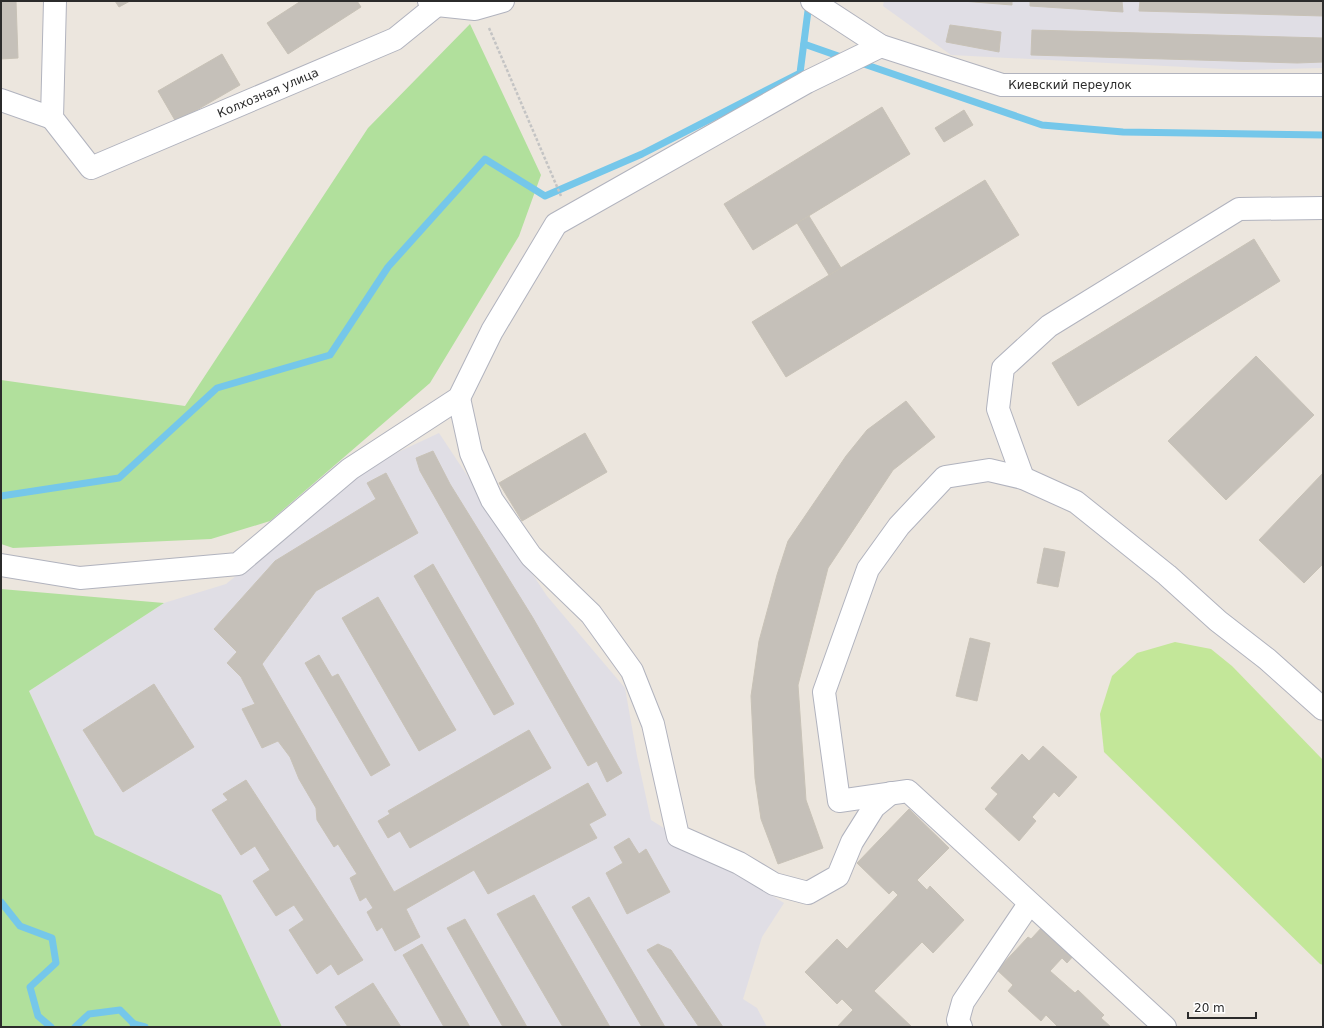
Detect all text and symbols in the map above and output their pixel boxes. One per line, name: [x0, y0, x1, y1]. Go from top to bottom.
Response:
street label: Колхозная улица: [215, 65, 321, 121]
street label: Киевский переулок: [1008, 78, 1132, 92]
scale bar: [1188, 994, 1256, 1020]
text: 20 m: [1194, 1001, 1225, 1015]

